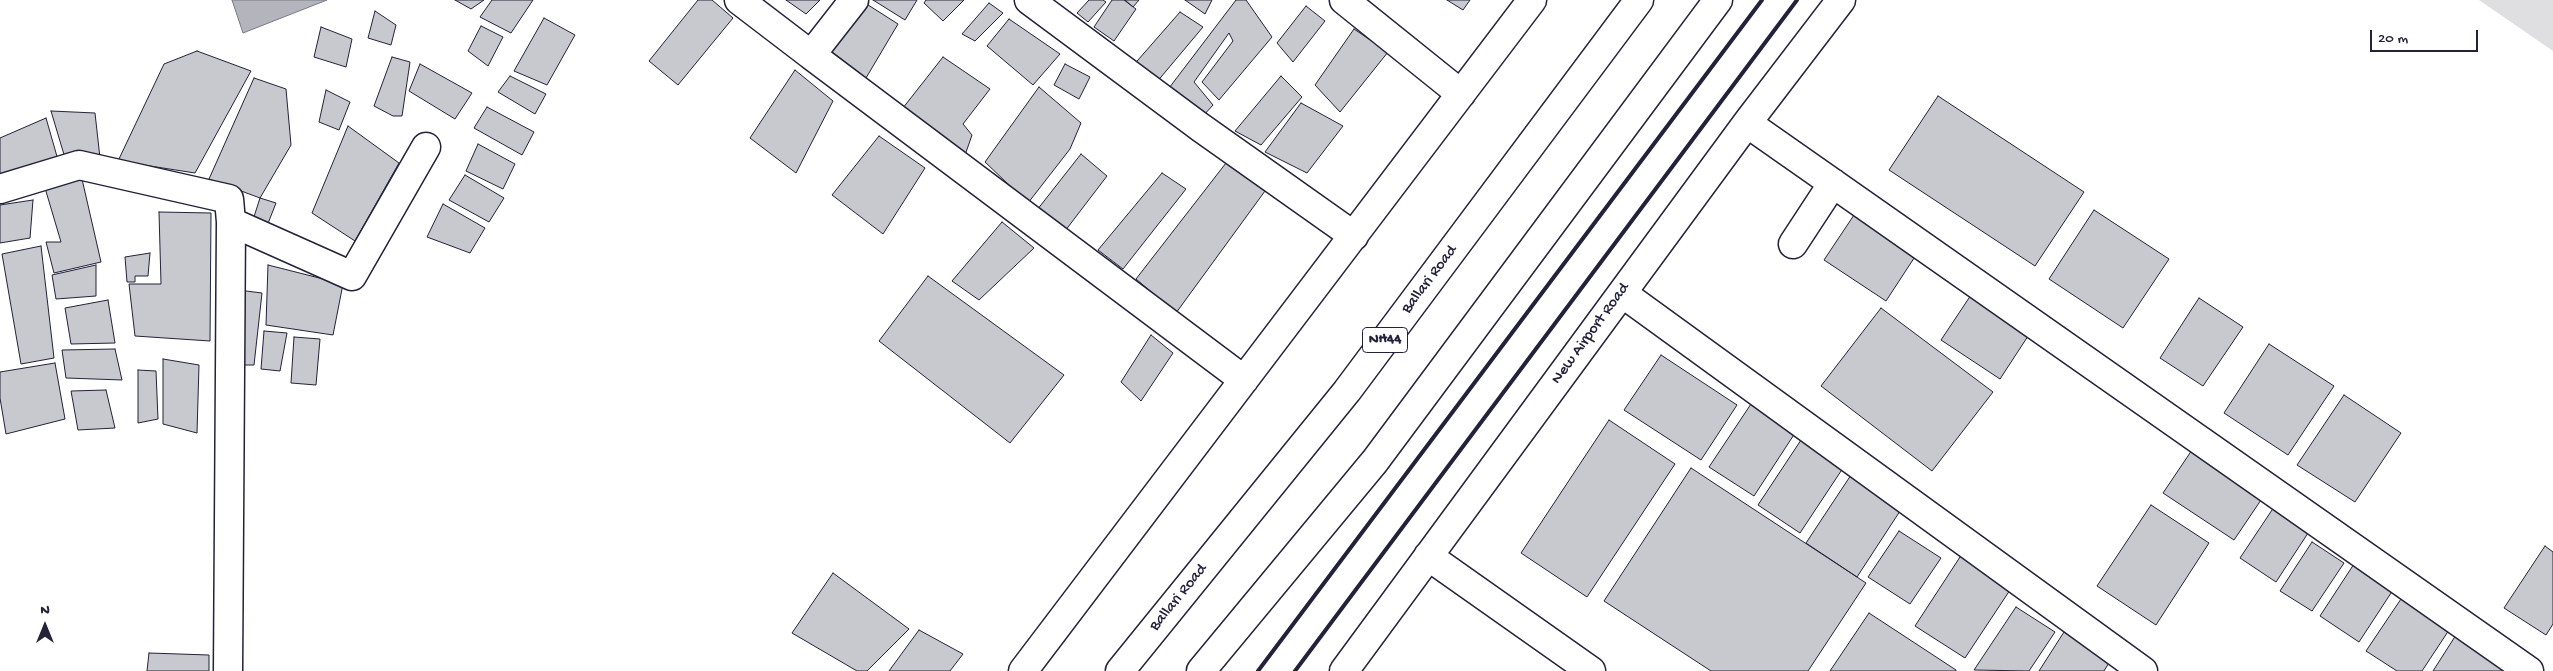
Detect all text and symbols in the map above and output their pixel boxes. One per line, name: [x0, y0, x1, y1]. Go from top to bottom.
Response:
scale bar: [2373, 20, 2480, 52]
text: 20 m: [2378, 30, 2408, 48]
street label: Ballari Road: [1398, 242, 1462, 318]
street label: New Airport Road: [1548, 280, 1634, 388]
road number: NH44: [1362, 328, 1408, 352]
street label: Ballari Road: [1146, 561, 1212, 635]
north arrow: [20, 601, 70, 651]
text: N: [40, 602, 50, 619]

